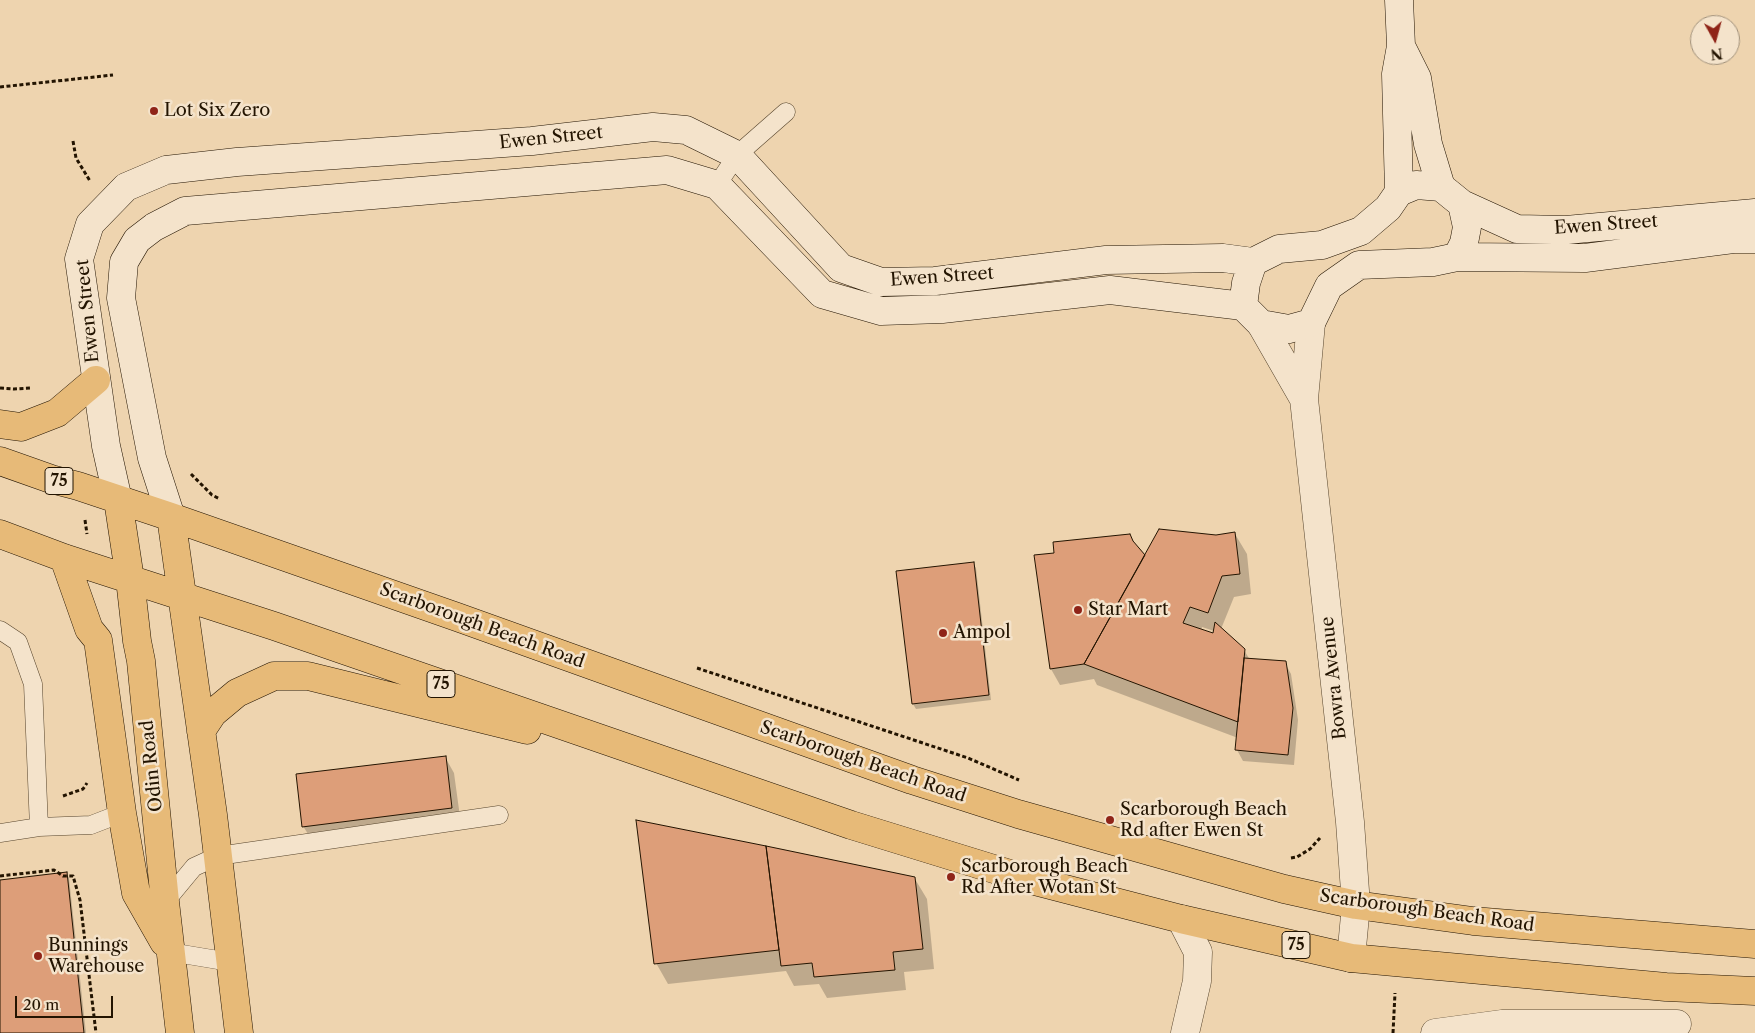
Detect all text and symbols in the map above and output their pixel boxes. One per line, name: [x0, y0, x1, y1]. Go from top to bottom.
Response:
north arrow: [1690, 15, 1740, 65]
text: N: [1710, 44, 1724, 64]
place label: Lot Six Zero: [164, 100, 270, 122]
marker: Lot Six Zero: [148, 105, 160, 117]
street label: Ewen Street: [498, 122, 604, 154]
street label: Ewen Street: [1553, 211, 1659, 239]
street label: Ewen Street: [72, 258, 104, 364]
street label: Ewen Street: [889, 263, 995, 291]
road number: 75: [45, 468, 73, 494]
street label: Scarborough Beach Road: [377, 579, 587, 673]
place label: Star Mart: [1088, 599, 1168, 621]
marker: Star Mart: [1072, 604, 1084, 616]
street label: Bowra Avenue: [1317, 615, 1351, 741]
place label: Ampol: [953, 622, 1011, 644]
marker: Ampol: [937, 627, 949, 639]
road number: 75: [427, 671, 455, 698]
street label: Scarborough Beach Road: [757, 717, 969, 807]
street label: Odin Road: [136, 719, 168, 813]
place label: Scarborough Beach Rd after Ewen St: [1120, 799, 1287, 842]
marker: Scarborough Beach Rd after Ewen St: [1104, 814, 1116, 826]
place label: Scarborough Beach Rd After Wotan St: [961, 856, 1128, 899]
marker: Scarborough Beach Rd After Wotan St: [945, 871, 957, 883]
street label: Scarborough Beach Road: [1318, 885, 1536, 937]
road number: 75: [1282, 932, 1310, 958]
place label: Bunnings Warehouse: [48, 935, 144, 978]
marker: Bunnings Warehouse: [32, 950, 44, 962]
scale bar: [18, 986, 115, 1018]
text: 20 m: [23, 995, 59, 1014]

